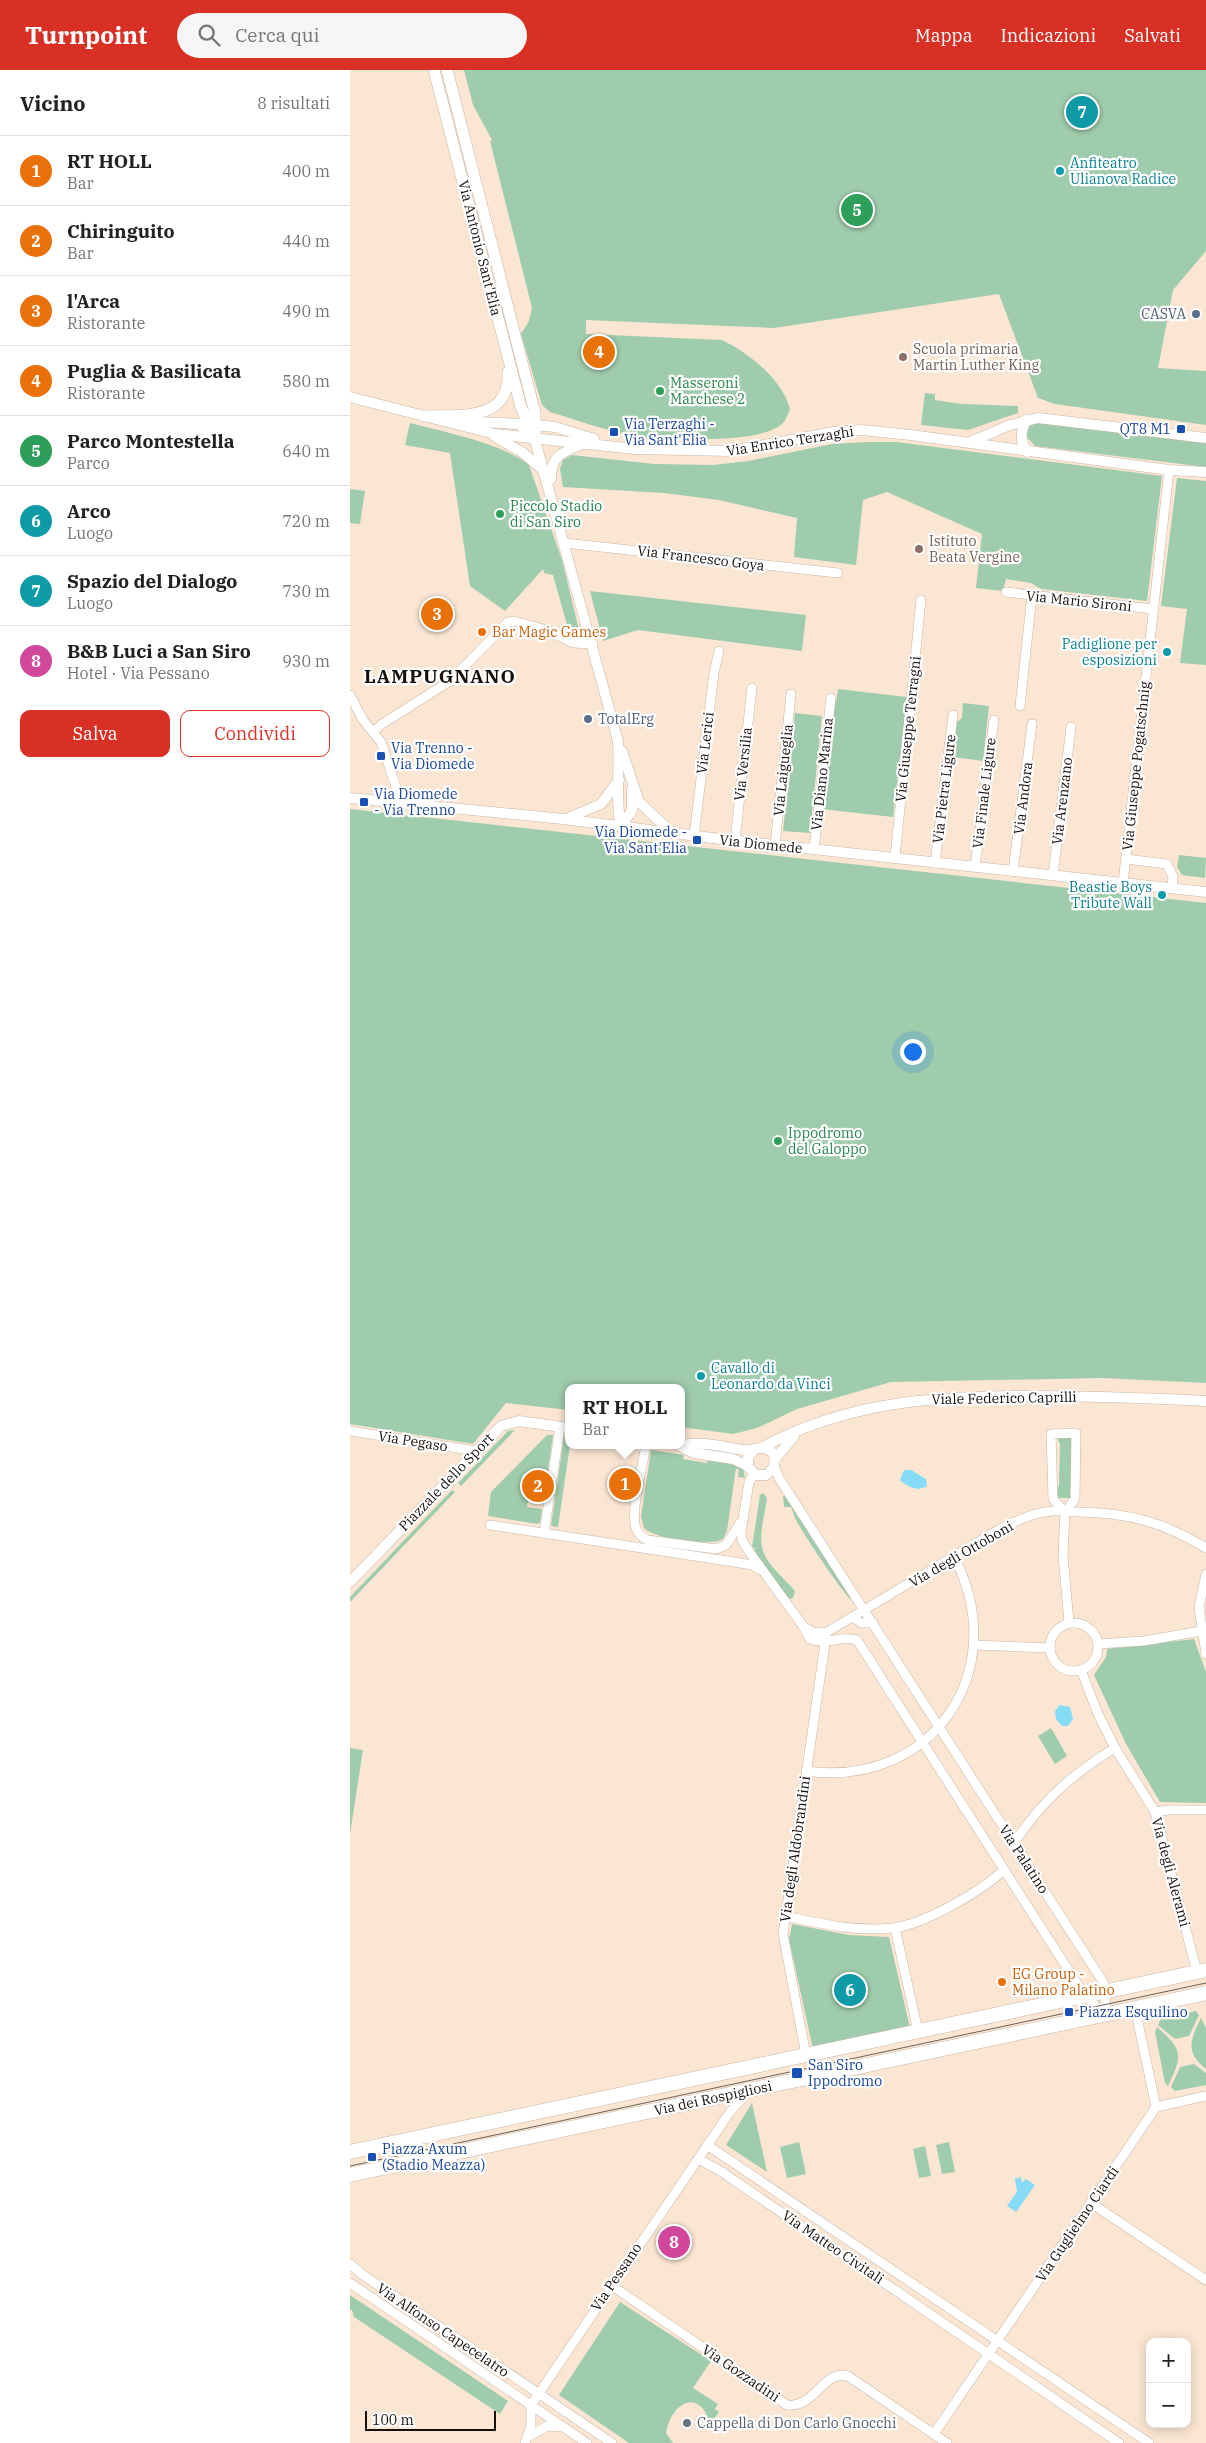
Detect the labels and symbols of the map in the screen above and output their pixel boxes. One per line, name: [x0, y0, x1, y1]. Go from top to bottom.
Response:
pin: 7: [1066, 93, 1098, 131]
place label: Anfiteatro Ulianova Radice: [1070, 154, 1176, 188]
marker: Anfiteatro Ulianova Radice: [1054, 165, 1066, 177]
street label: Via Antonio Sant'Elia: [454, 178, 506, 318]
pin: 5: [841, 191, 873, 229]
place label: CASVA: [1141, 305, 1186, 323]
marker: CASVA: [1190, 308, 1202, 320]
pin: 4: [583, 333, 615, 371]
place label: Scuola primaria Martin Luther King: [913, 340, 1039, 374]
marker: Scuola primaria Martin Luther King: [897, 351, 909, 363]
place label: Masseroni Marchese 2: [670, 374, 746, 408]
marker: Masseroni Marchese 2: [654, 385, 666, 397]
place label: Via Terzaghi - Via Sant'Elia: [624, 415, 715, 449]
place label: QT8 M1: [1120, 420, 1171, 438]
street label: Via Enrico Terzaghi: [725, 422, 855, 460]
marker: QT8 M1: [1175, 423, 1187, 435]
marker: Via Terzaghi - Via Sant'Elia: [608, 426, 620, 438]
place label: Piccolo Stadio di San Siro: [510, 497, 602, 531]
marker: Piccolo Stadio di San Siro: [494, 508, 506, 520]
place label: Istituto Beata Vergine: [929, 532, 1020, 566]
street label: Via Francesco Goya: [636, 541, 766, 575]
marker: Istituto Beata Vergine: [913, 543, 925, 555]
street label: Via Mario Sironi: [1025, 587, 1133, 615]
pin: 3: [421, 595, 453, 633]
place label: Bar Magic Games: [492, 623, 606, 641]
marker: Bar Magic Games: [476, 626, 488, 638]
place label: Padiglione per esposizioni: [1062, 635, 1158, 669]
marker: Padiglione per esposizioni: [1161, 646, 1173, 658]
street label: Via Giuseppe Terragni: [891, 655, 925, 803]
district label: LAMPUGNANO: [364, 664, 516, 688]
street label: Via Giuseppe Pogatschnig: [1118, 680, 1154, 851]
place label: TotalErg: [598, 710, 654, 728]
street label: Via Lerici: [692, 711, 718, 775]
marker: TotalErg: [582, 713, 594, 725]
street label: Via Diano Marina: [807, 716, 837, 831]
street label: Via Laigueglia: [769, 723, 797, 817]
street label: Via Versilia: [730, 726, 756, 802]
street label: Via Pietra Ligure: [928, 733, 960, 845]
street label: Via Finale Ligure: [968, 737, 1000, 849]
place label: Via Trenno - Via Diomede: [391, 739, 475, 773]
marker: Via Trenno - Via Diomede: [375, 750, 387, 762]
street label: Via Arenzano: [1048, 756, 1076, 846]
street label: Via Andora: [1010, 760, 1036, 835]
place label: Via Diomede - Via Trenno: [374, 785, 458, 819]
marker: Via Diomede - Via Trenno: [358, 796, 370, 808]
place label: Via Diomede - Via Sant'Elia: [595, 823, 687, 857]
street label: Via Diomede: [719, 831, 803, 857]
marker: Via Diomede - Via Sant'Elia: [691, 834, 703, 846]
place label: Beastie Boys Tribute Wall: [1069, 878, 1152, 912]
marker: Beastie Boys Tribute Wall: [1156, 889, 1168, 901]
your location: [900, 1039, 926, 1065]
place label: Ippodromo del Galoppo: [788, 1124, 867, 1158]
marker: Ippodromo del Galoppo: [772, 1135, 784, 1147]
place label: Cavallo di Leonardo da Vinci: [711, 1359, 831, 1393]
marker: Cavallo di Leonardo da Vinci: [695, 1370, 707, 1382]
street label: Viale Federico Caprilli: [931, 1388, 1077, 1408]
street label: Via Pegaso: [377, 1427, 449, 1455]
street label: Piazzale dello Sport: [395, 1429, 497, 1535]
pin: 1: [609, 1465, 641, 1503]
pin: 2: [522, 1467, 554, 1505]
street label: Via degli Ottoboni: [906, 1517, 1016, 1591]
street label: Via degli Aldobrandini: [776, 1775, 814, 1923]
street label: Via degli Alerami: [1148, 1815, 1194, 1929]
street label: Via Palatino: [995, 1821, 1053, 1897]
place label: EG Group - Milano Palatino: [1012, 1965, 1115, 1999]
pin: 6: [834, 1971, 866, 2009]
marker: EG Group - Milano Palatino: [996, 1976, 1008, 1988]
place label: Piazza Esquilino: [1079, 2003, 1188, 2021]
marker: Piazza Esquilino: [1063, 2006, 1075, 2018]
place label: San Siro Ippodromo: [808, 2056, 882, 2090]
marker: San Siro Ippodromo: [790, 2066, 804, 2080]
street label: Via dei Rospigliosi: [652, 2077, 774, 2119]
place label: Piazza Axum (Stadio Meazza): [382, 2140, 485, 2174]
marker: Piazza Axum (Stadio Meazza): [366, 2151, 378, 2163]
street label: Via Guglielmo Ciardi: [1032, 2163, 1122, 2285]
street label: Via Matteo Civitali: [779, 2206, 887, 2288]
pin: 8: [658, 2223, 690, 2261]
street label: Via Pessano: [587, 2239, 645, 2315]
street label: Via Alfonso Capecelatro: [373, 2279, 513, 2381]
street label: Via Gozzadini: [699, 2340, 783, 2406]
scale bar: [365, 2408, 496, 2431]
place label: Cappella di Don Carlo Gnocchi: [697, 2414, 897, 2432]
marker: Cappella di Don Carlo Gnocchi: [681, 2417, 693, 2429]

